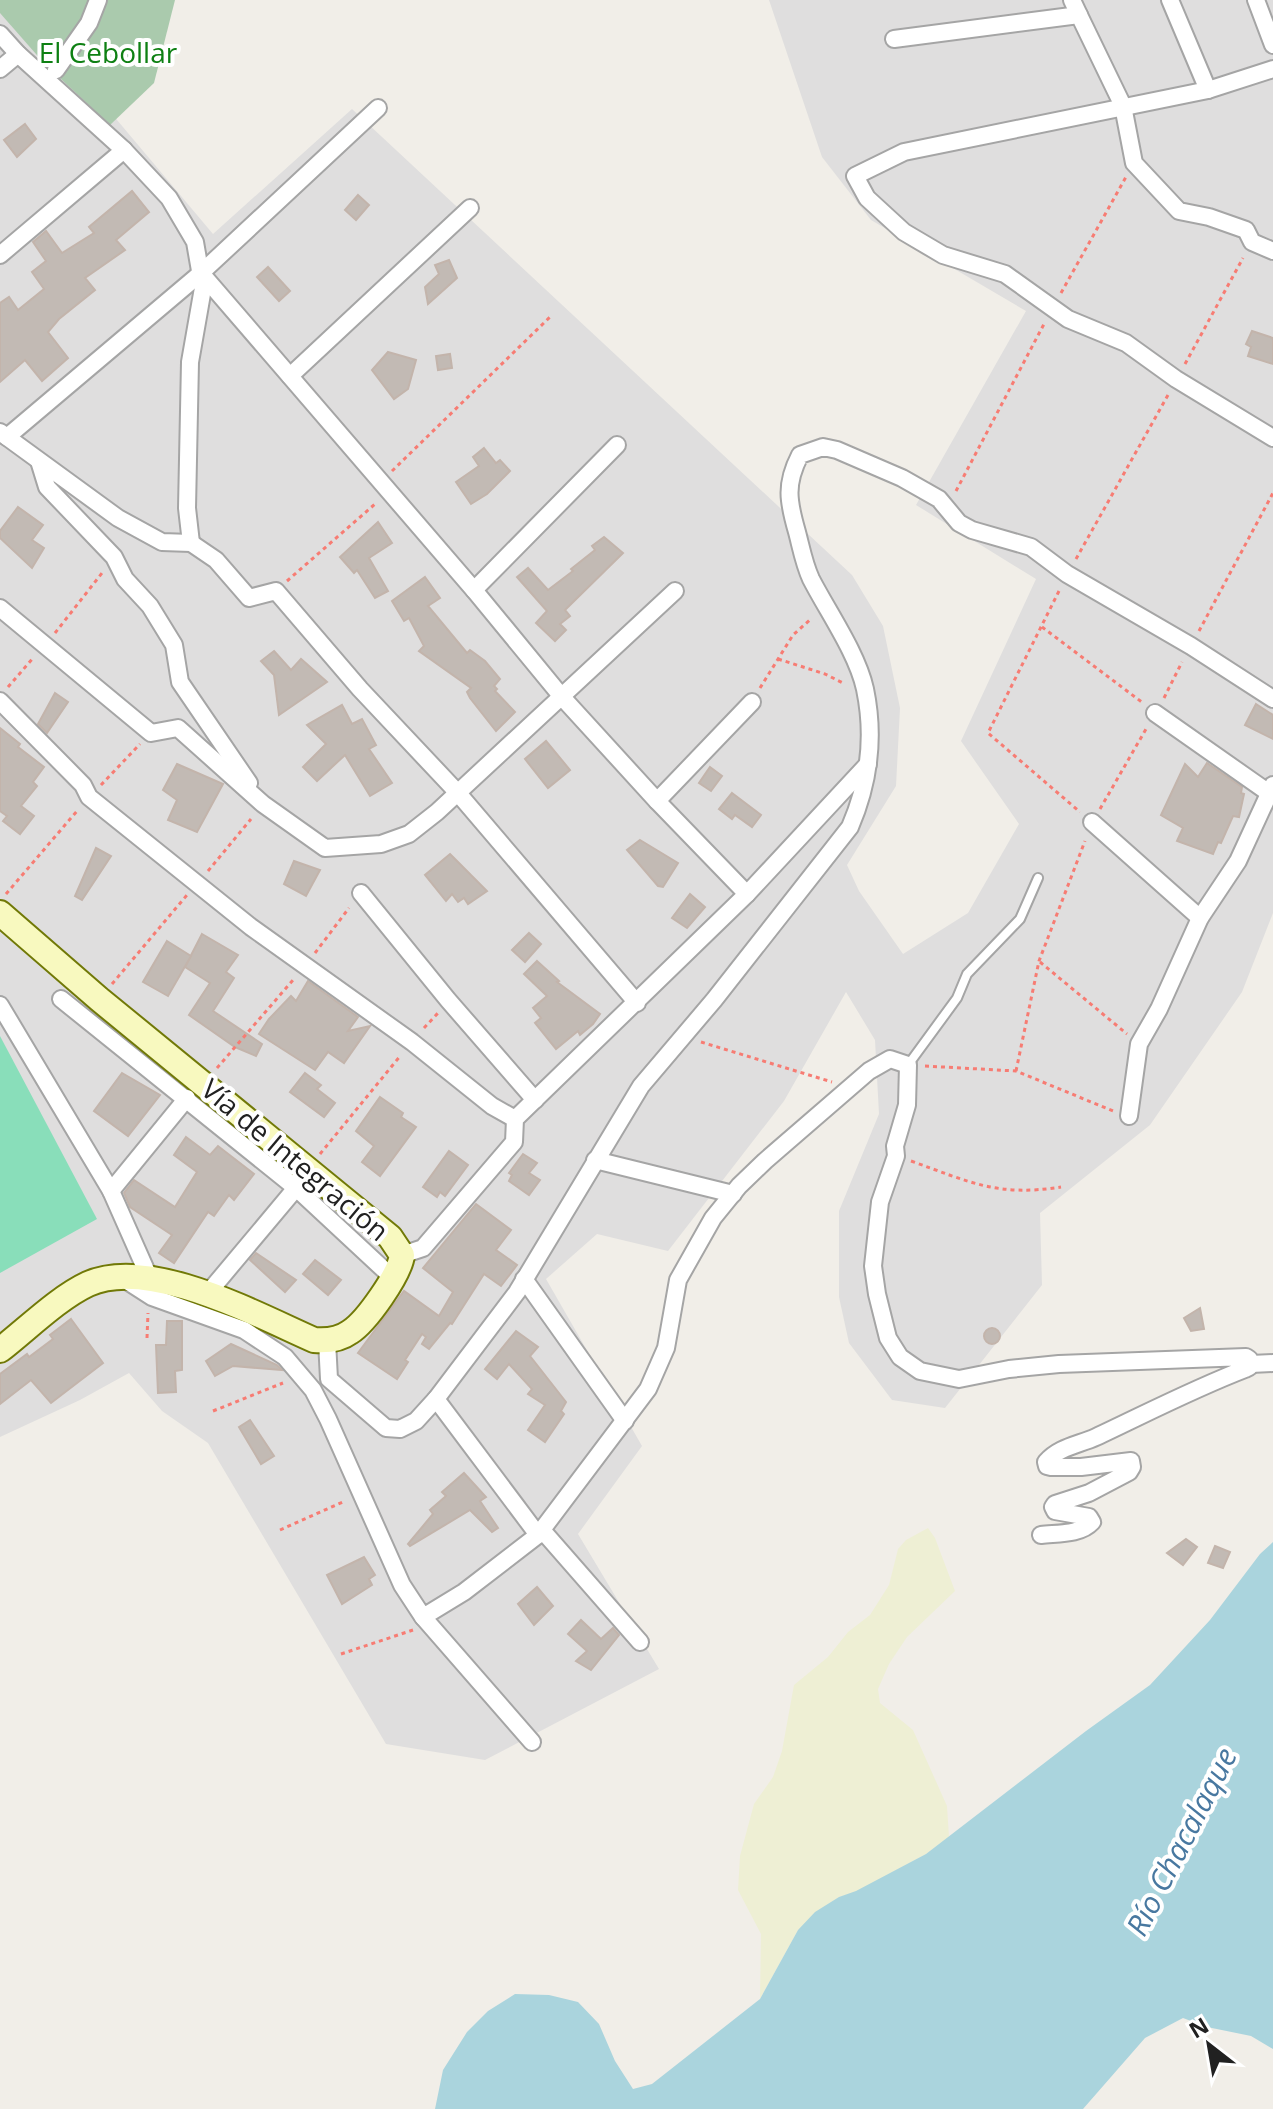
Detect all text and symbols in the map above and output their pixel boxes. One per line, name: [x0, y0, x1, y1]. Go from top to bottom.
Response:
park label: El Cebollar: [39, 33, 178, 71]
street label: Vía de Integración: [194, 1069, 398, 1249]
water label: Río Chacalaque: [1116, 1740, 1246, 1942]
north arrow: [1169, 2005, 1249, 2085]
text: N: [1183, 2010, 1214, 2044]

